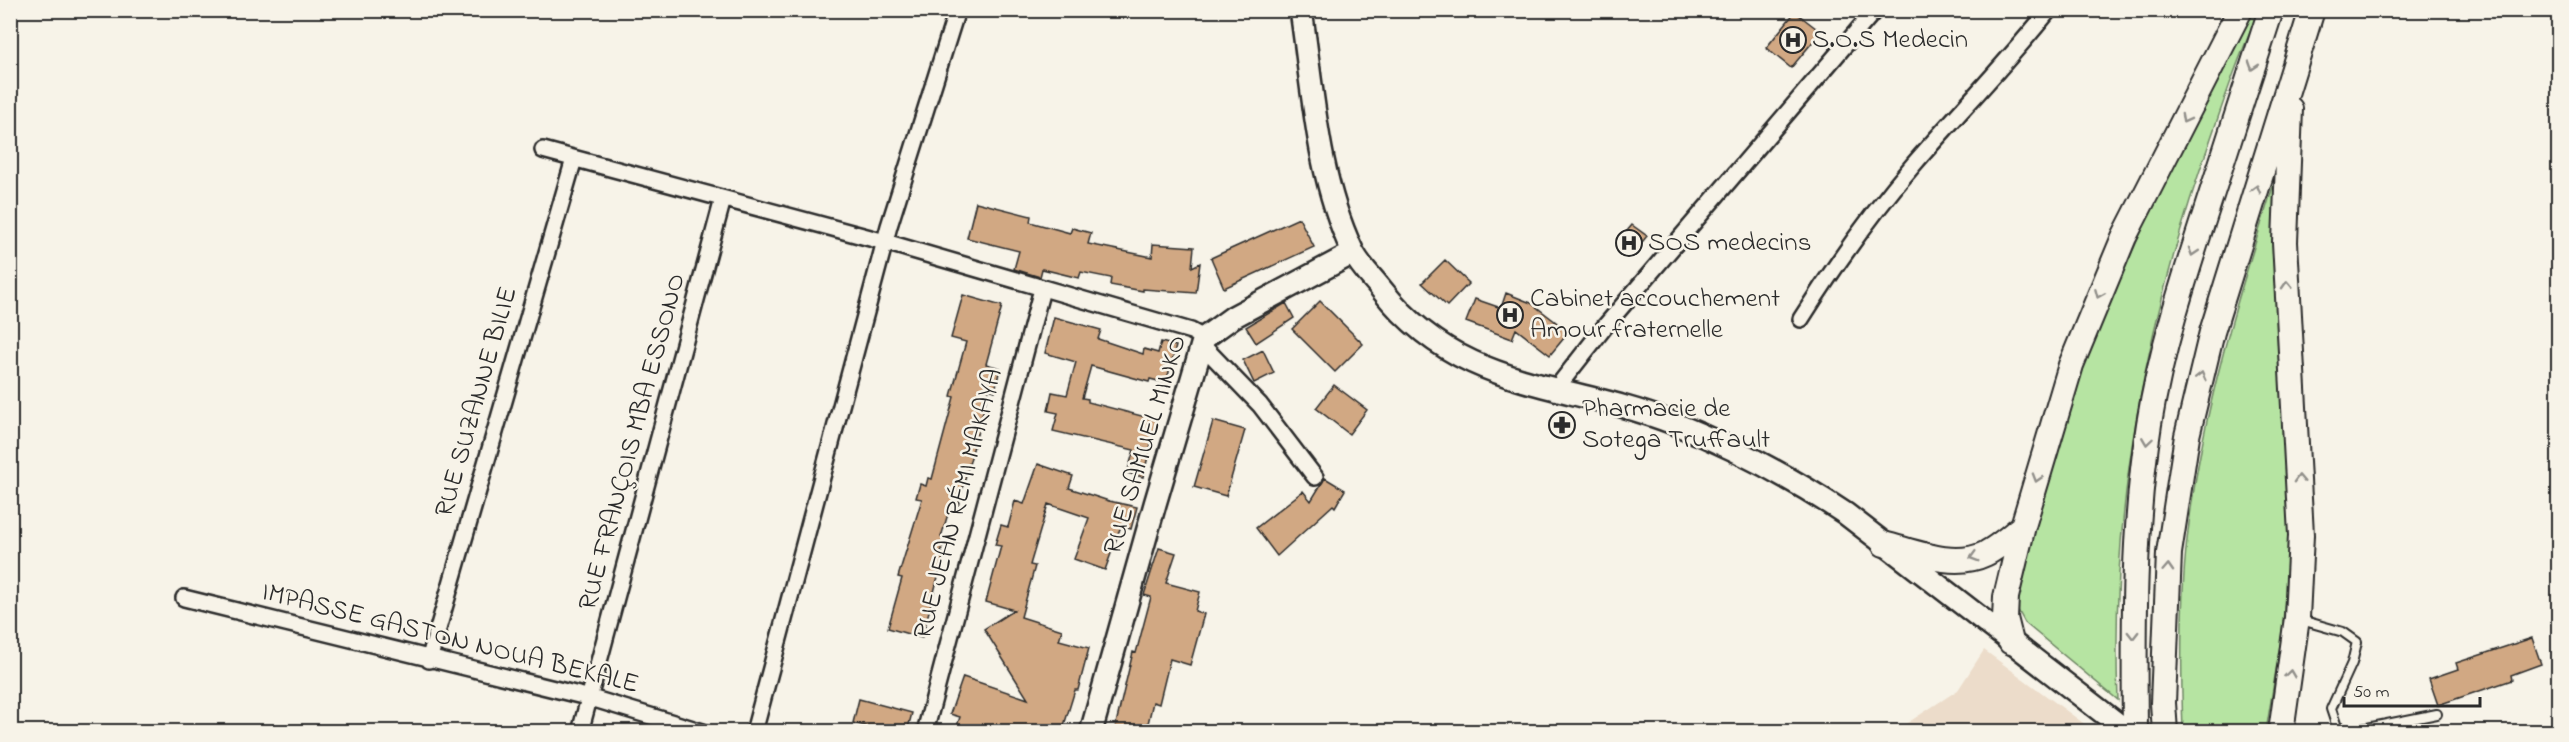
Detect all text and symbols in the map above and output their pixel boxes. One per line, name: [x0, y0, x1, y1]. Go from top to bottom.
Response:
place label: S.O.S Medecin: [1812, 21, 1968, 60]
hospital icon: S.O.S Medecin: [1778, 25, 1808, 55]
one-way arrow: [2248, 60, 2260, 71]
one-way arrow: [2181, 112, 2192, 123]
one-way arrow: [2249, 184, 2261, 195]
place label: SOS medecins: [1648, 224, 1811, 263]
hospital icon: SOS medecins: [1614, 228, 1644, 258]
one-way arrow: [2188, 246, 2200, 257]
street label: RUE FRANÇOIS MBA ESSONO: [569, 269, 697, 615]
place label: Cabinet accouchement Amour fraternelle: [1530, 280, 1780, 350]
one-way arrow: [2280, 280, 2293, 289]
street label: RUE SUZANNE BILIE: [425, 282, 529, 522]
one-way arrow: [2094, 287, 2106, 298]
hospital icon: Cabinet accouchement Amour fraternelle: [1495, 300, 1525, 330]
street label: RUE SAMUEL MINKO: [1094, 331, 1198, 559]
street label: RUE JEAN RÉMI MAKAYA: [904, 364, 1014, 644]
one-way arrow: [2193, 371, 2206, 381]
place label: Pharmacie de Sotega Truffault: [1582, 390, 1770, 460]
pharmacy icon: Pharmacie de Sotega Truffault: [1547, 410, 1577, 440]
one-way arrow: [2141, 436, 2154, 445]
one-way arrow: [2032, 472, 2045, 483]
one-way arrow: [2292, 475, 2305, 484]
one-way arrow: [1969, 550, 1980, 562]
one-way arrow: [2162, 564, 2175, 573]
street label: IMPASSE GASTON NOUA BEKALE: [257, 573, 643, 705]
one-way arrow: [2127, 631, 2139, 640]
one-way arrow: [2283, 669, 2295, 678]
scale bar: [2344, 670, 2480, 708]
text: 50 m: [2353, 680, 2390, 706]

